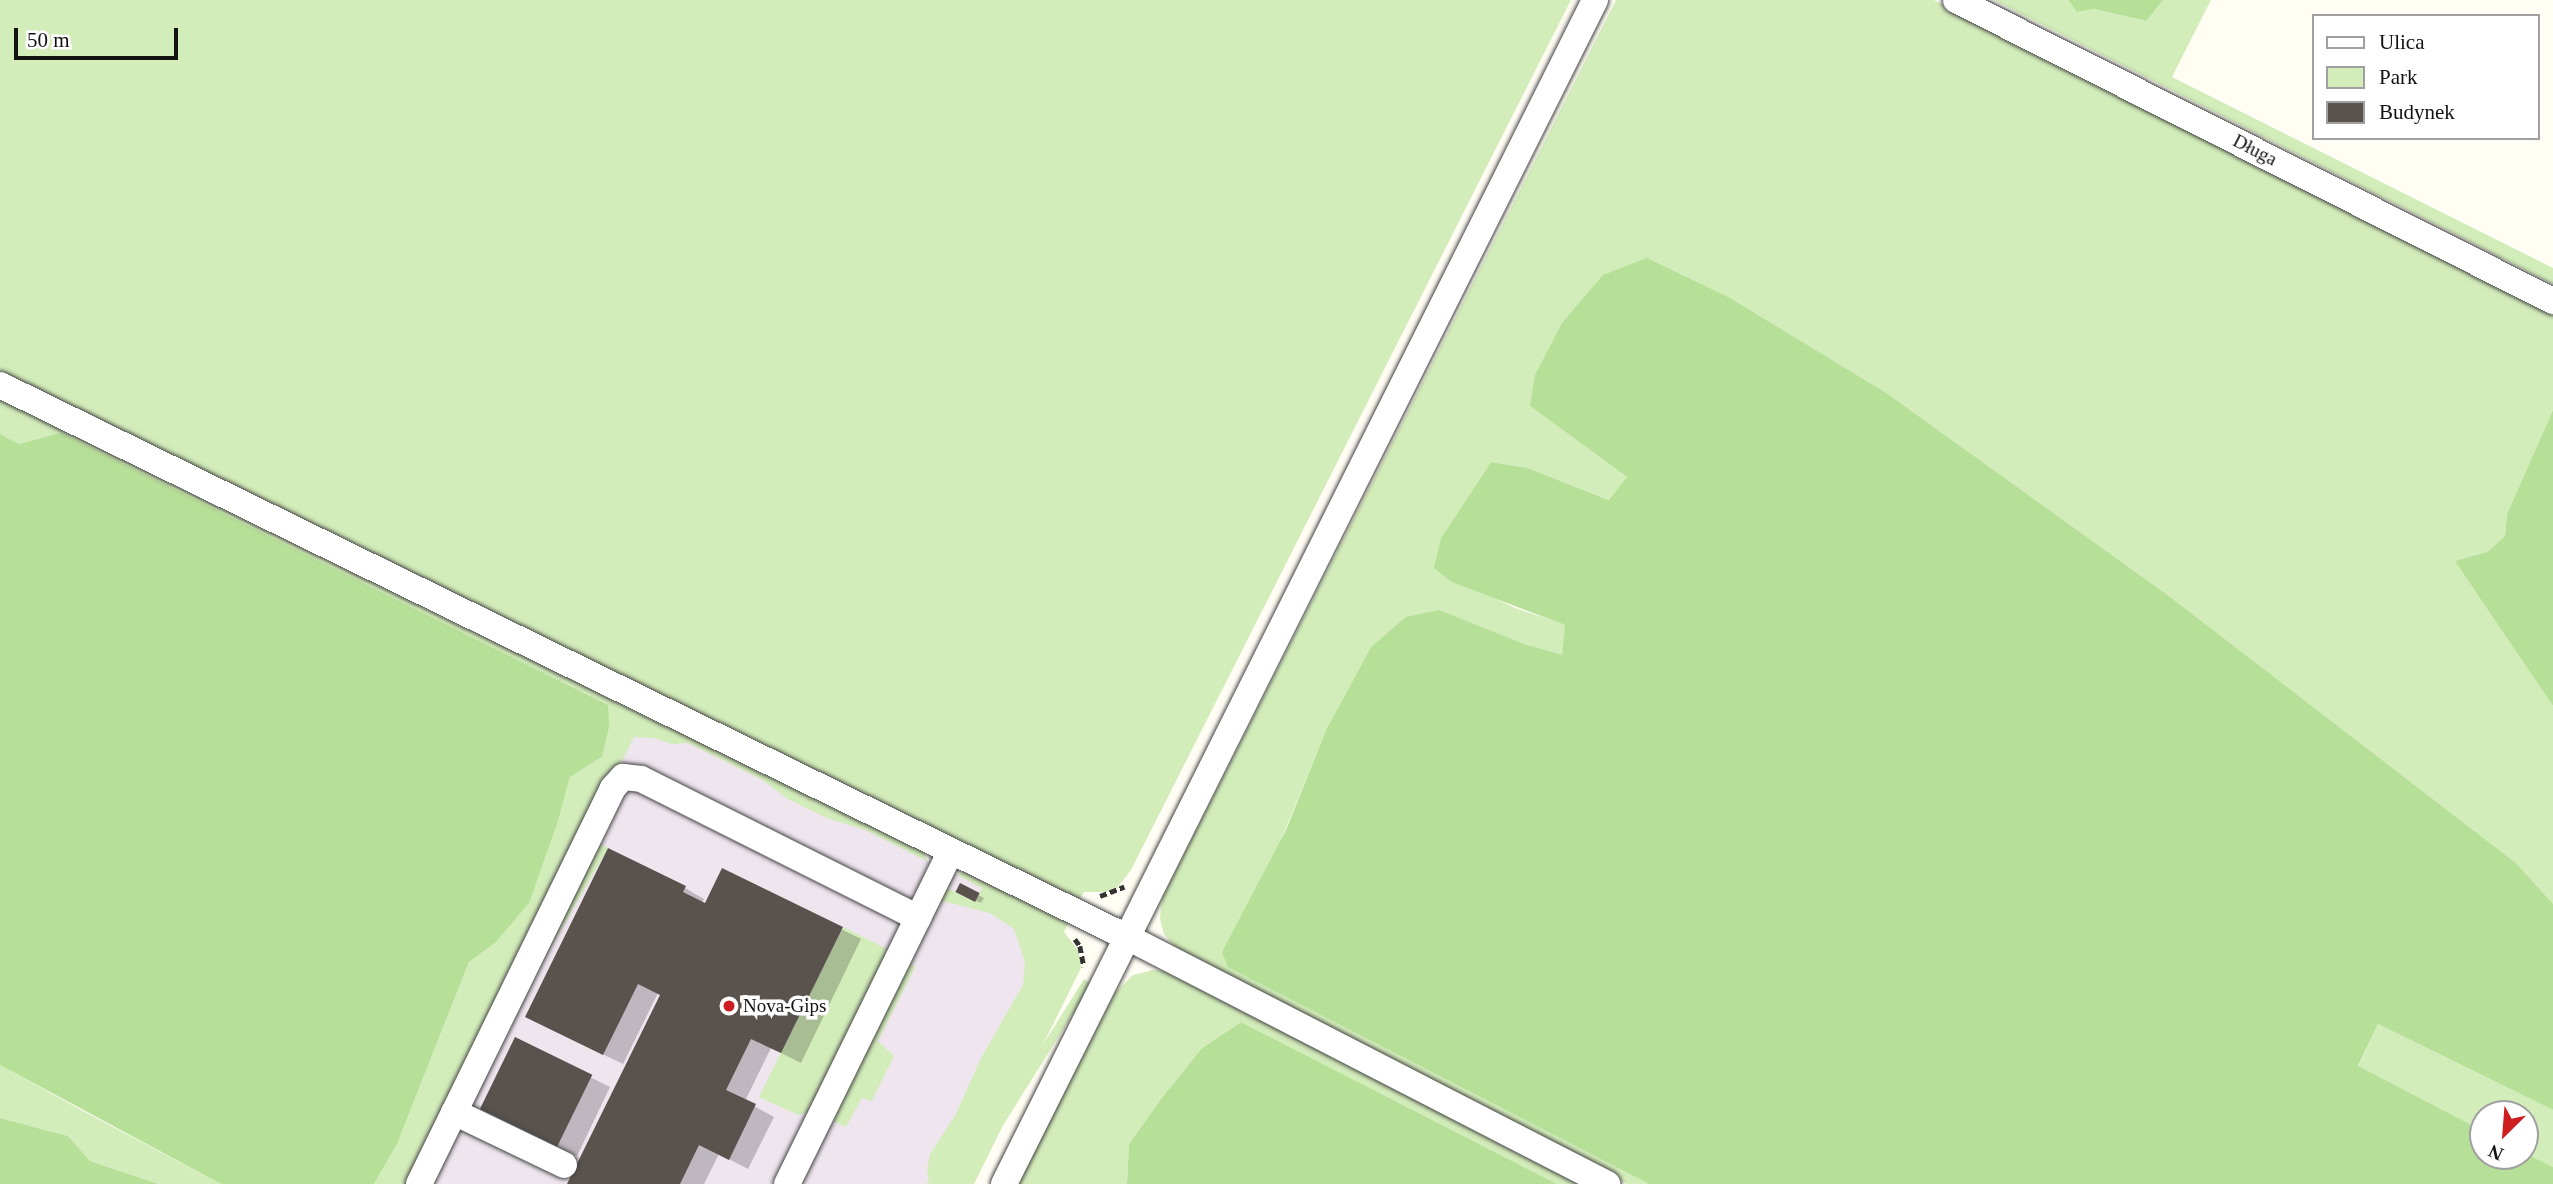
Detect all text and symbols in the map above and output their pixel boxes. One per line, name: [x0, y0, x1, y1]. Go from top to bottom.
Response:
scale bar: [18, 14, 182, 58]
legend: [2312, 14, 2539, 140]
text: 50 m: [27, 28, 70, 52]
text: Ulica: [2379, 30, 2424, 54]
text: Park: [2379, 65, 2418, 89]
text: Budynek: [2379, 100, 2455, 124]
street label: Długa: [2229, 129, 2281, 171]
place label: Nova-Gips: [743, 995, 826, 1017]
marker: Nova-Gips: [721, 998, 737, 1014]
north arrow: [2469, 1100, 2539, 1170]
text: N: [2485, 1140, 2506, 1165]

